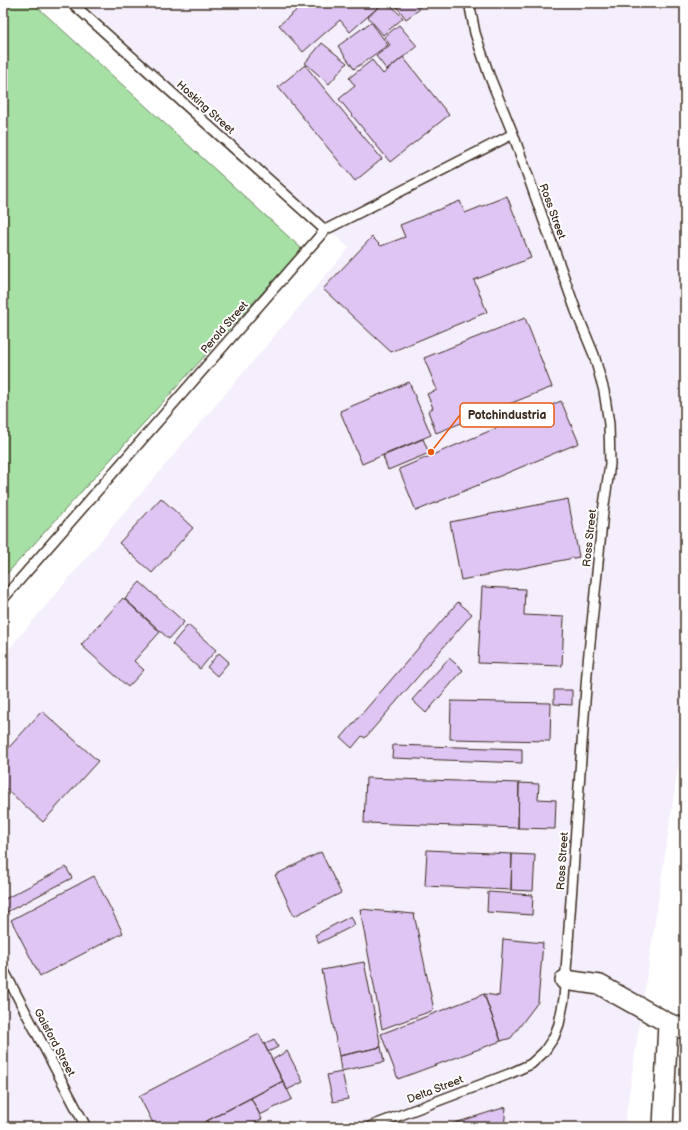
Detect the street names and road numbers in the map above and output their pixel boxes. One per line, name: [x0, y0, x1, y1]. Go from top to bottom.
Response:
street label: Hosking Street: [174, 78, 238, 137]
street label: Ross Street: [537, 182, 569, 241]
street label: Perold Street: [198, 298, 251, 356]
street label: Ross Street: [580, 508, 599, 568]
street label: Ross Street: [554, 831, 571, 890]
street label: Gaisford Street: [31, 1006, 78, 1079]
street label: Delta Street: [405, 1073, 466, 1106]

